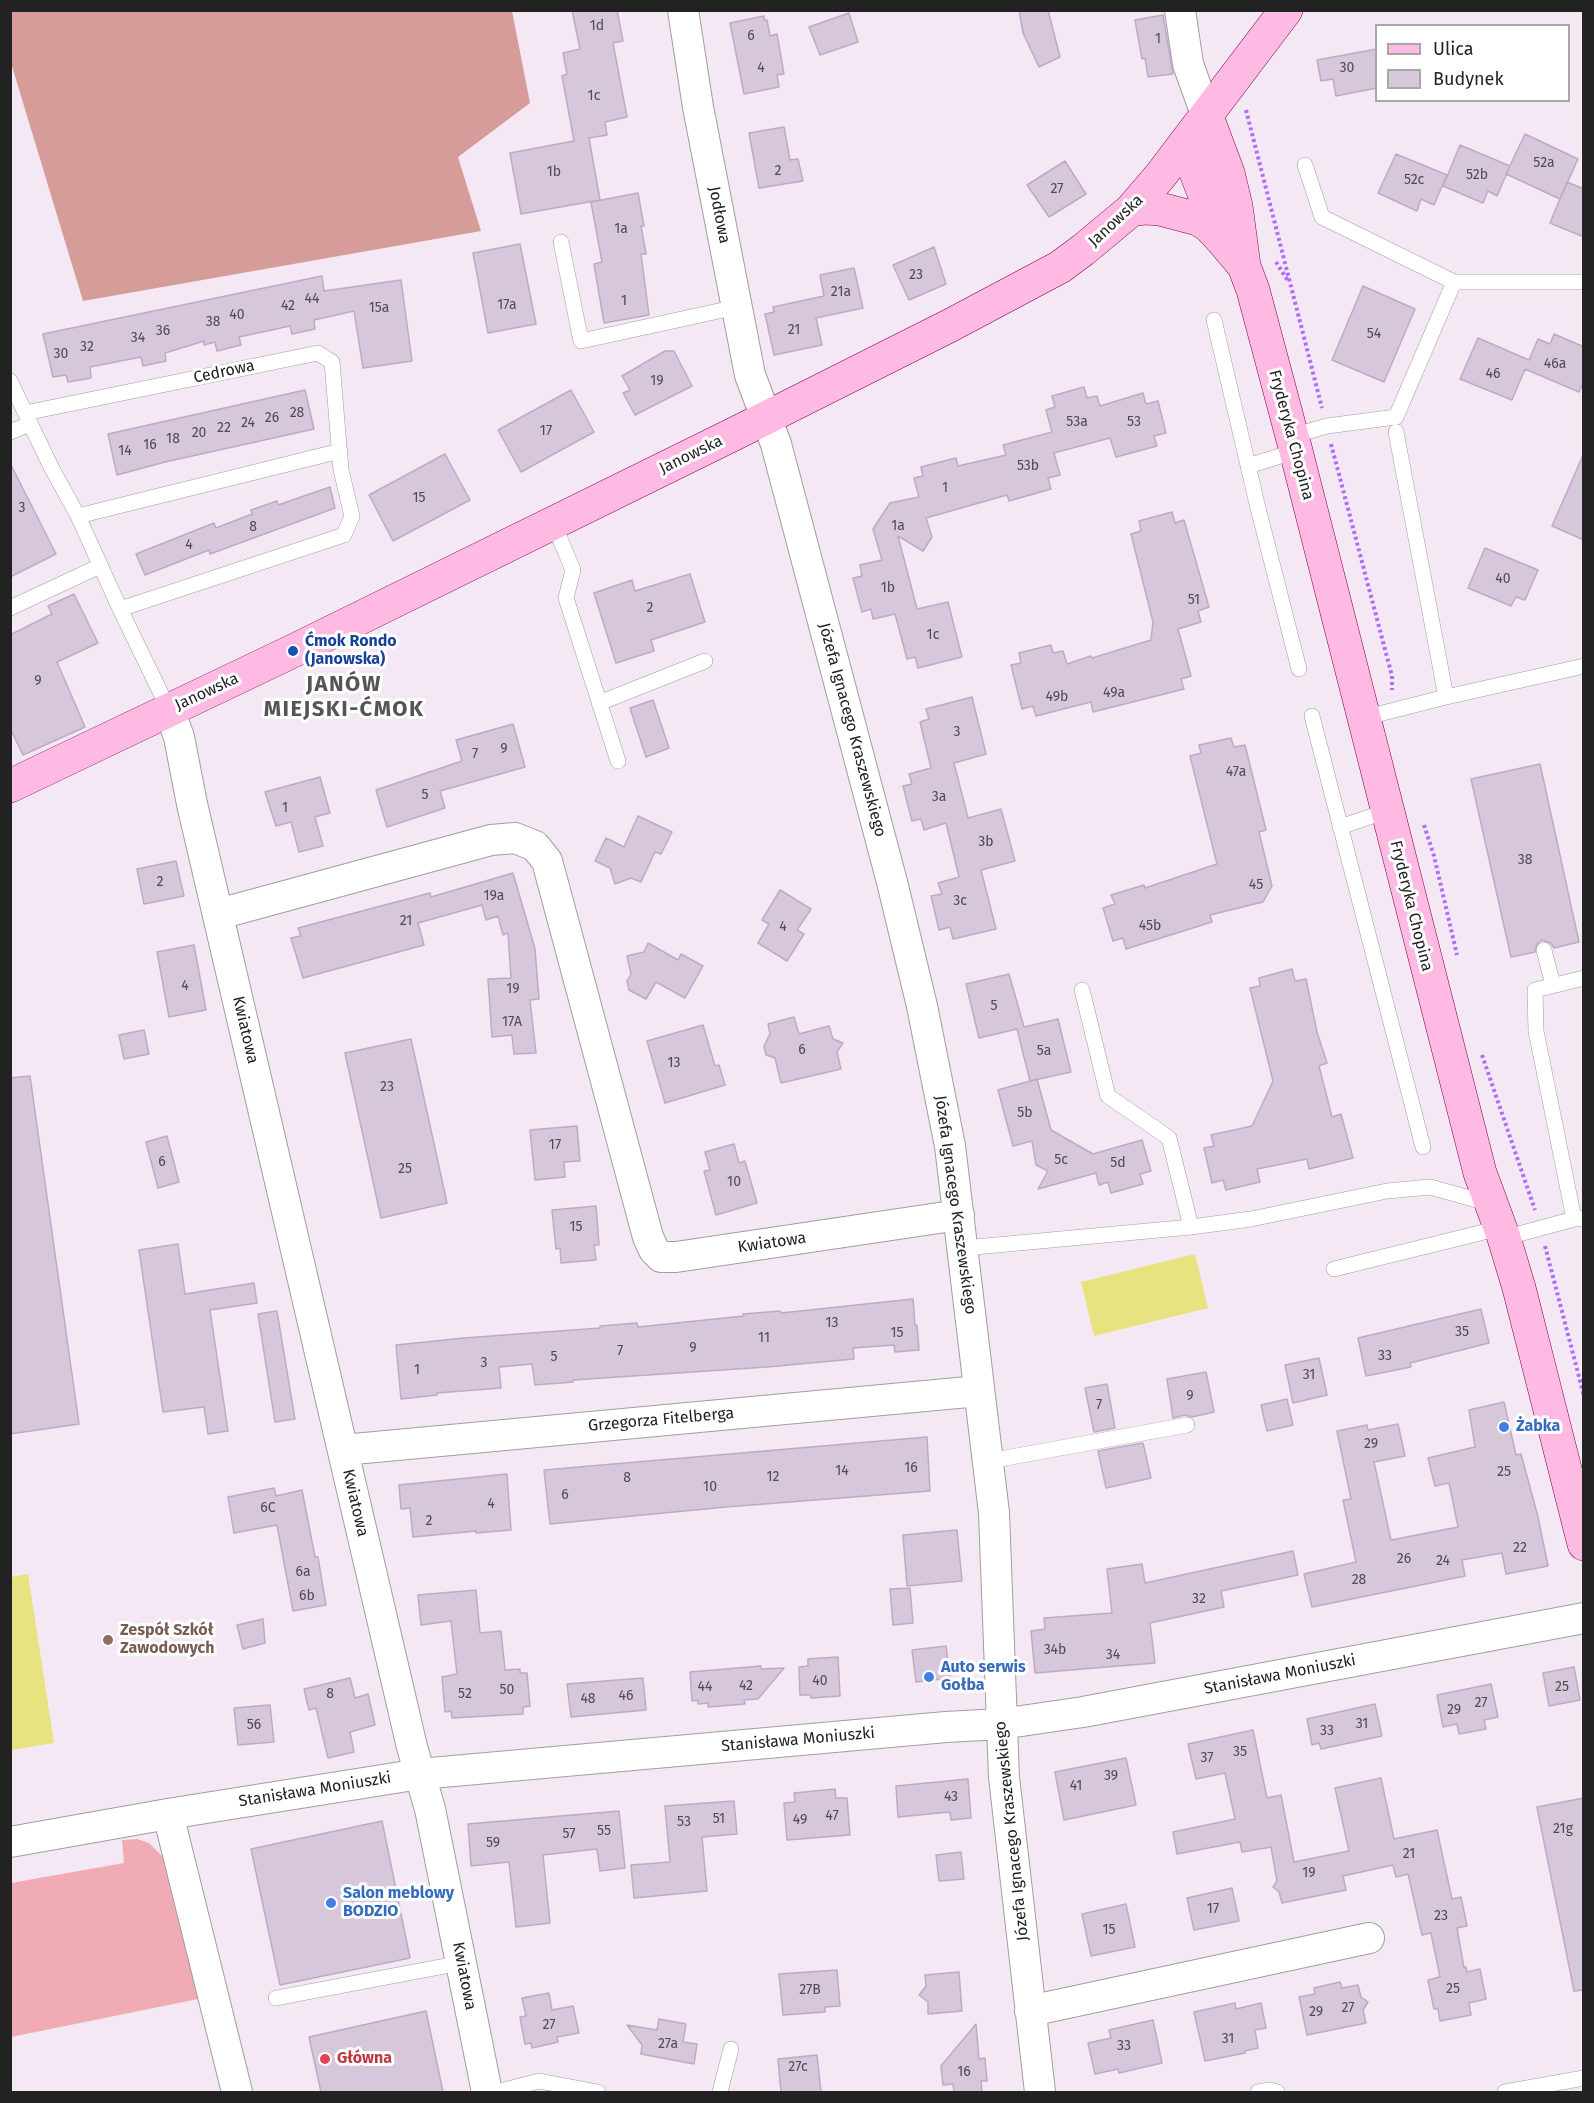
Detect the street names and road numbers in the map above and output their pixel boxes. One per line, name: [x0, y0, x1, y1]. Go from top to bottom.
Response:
street label: Jodłowa: [704, 185, 734, 245]
street label: Janowska: [1085, 191, 1147, 251]
street label: Cedrowa: [192, 356, 256, 388]
street label: Fryderyka Chopina: [1264, 368, 1318, 502]
street label: Janowska: [656, 431, 726, 479]
street label: Józefa Ignacego Kraszewskiego: [814, 621, 890, 839]
street label: Janowska: [172, 669, 242, 715]
street label: Fryderyka Chopina: [1385, 839, 1437, 973]
street label: Kwiatowa: [228, 994, 262, 1066]
street label: Józefa Ignacego Kraszewskiego: [930, 1094, 980, 1316]
street label: Kwiatowa: [737, 1229, 807, 1257]
street label: Grzegorza Fitelberga: [587, 1404, 735, 1436]
street label: Kwiatowa: [338, 1467, 372, 1539]
street label: Stanisława Moniuszki: [1203, 1651, 1357, 1699]
street label: Józefa Ignacego Kraszewskiego: [991, 1720, 1033, 1942]
street label: Stanisława Moniuszki: [720, 1724, 876, 1756]
street label: Stanisława Moniuszki: [237, 1768, 393, 1812]
street label: Kwiatowa: [448, 1940, 480, 2012]

